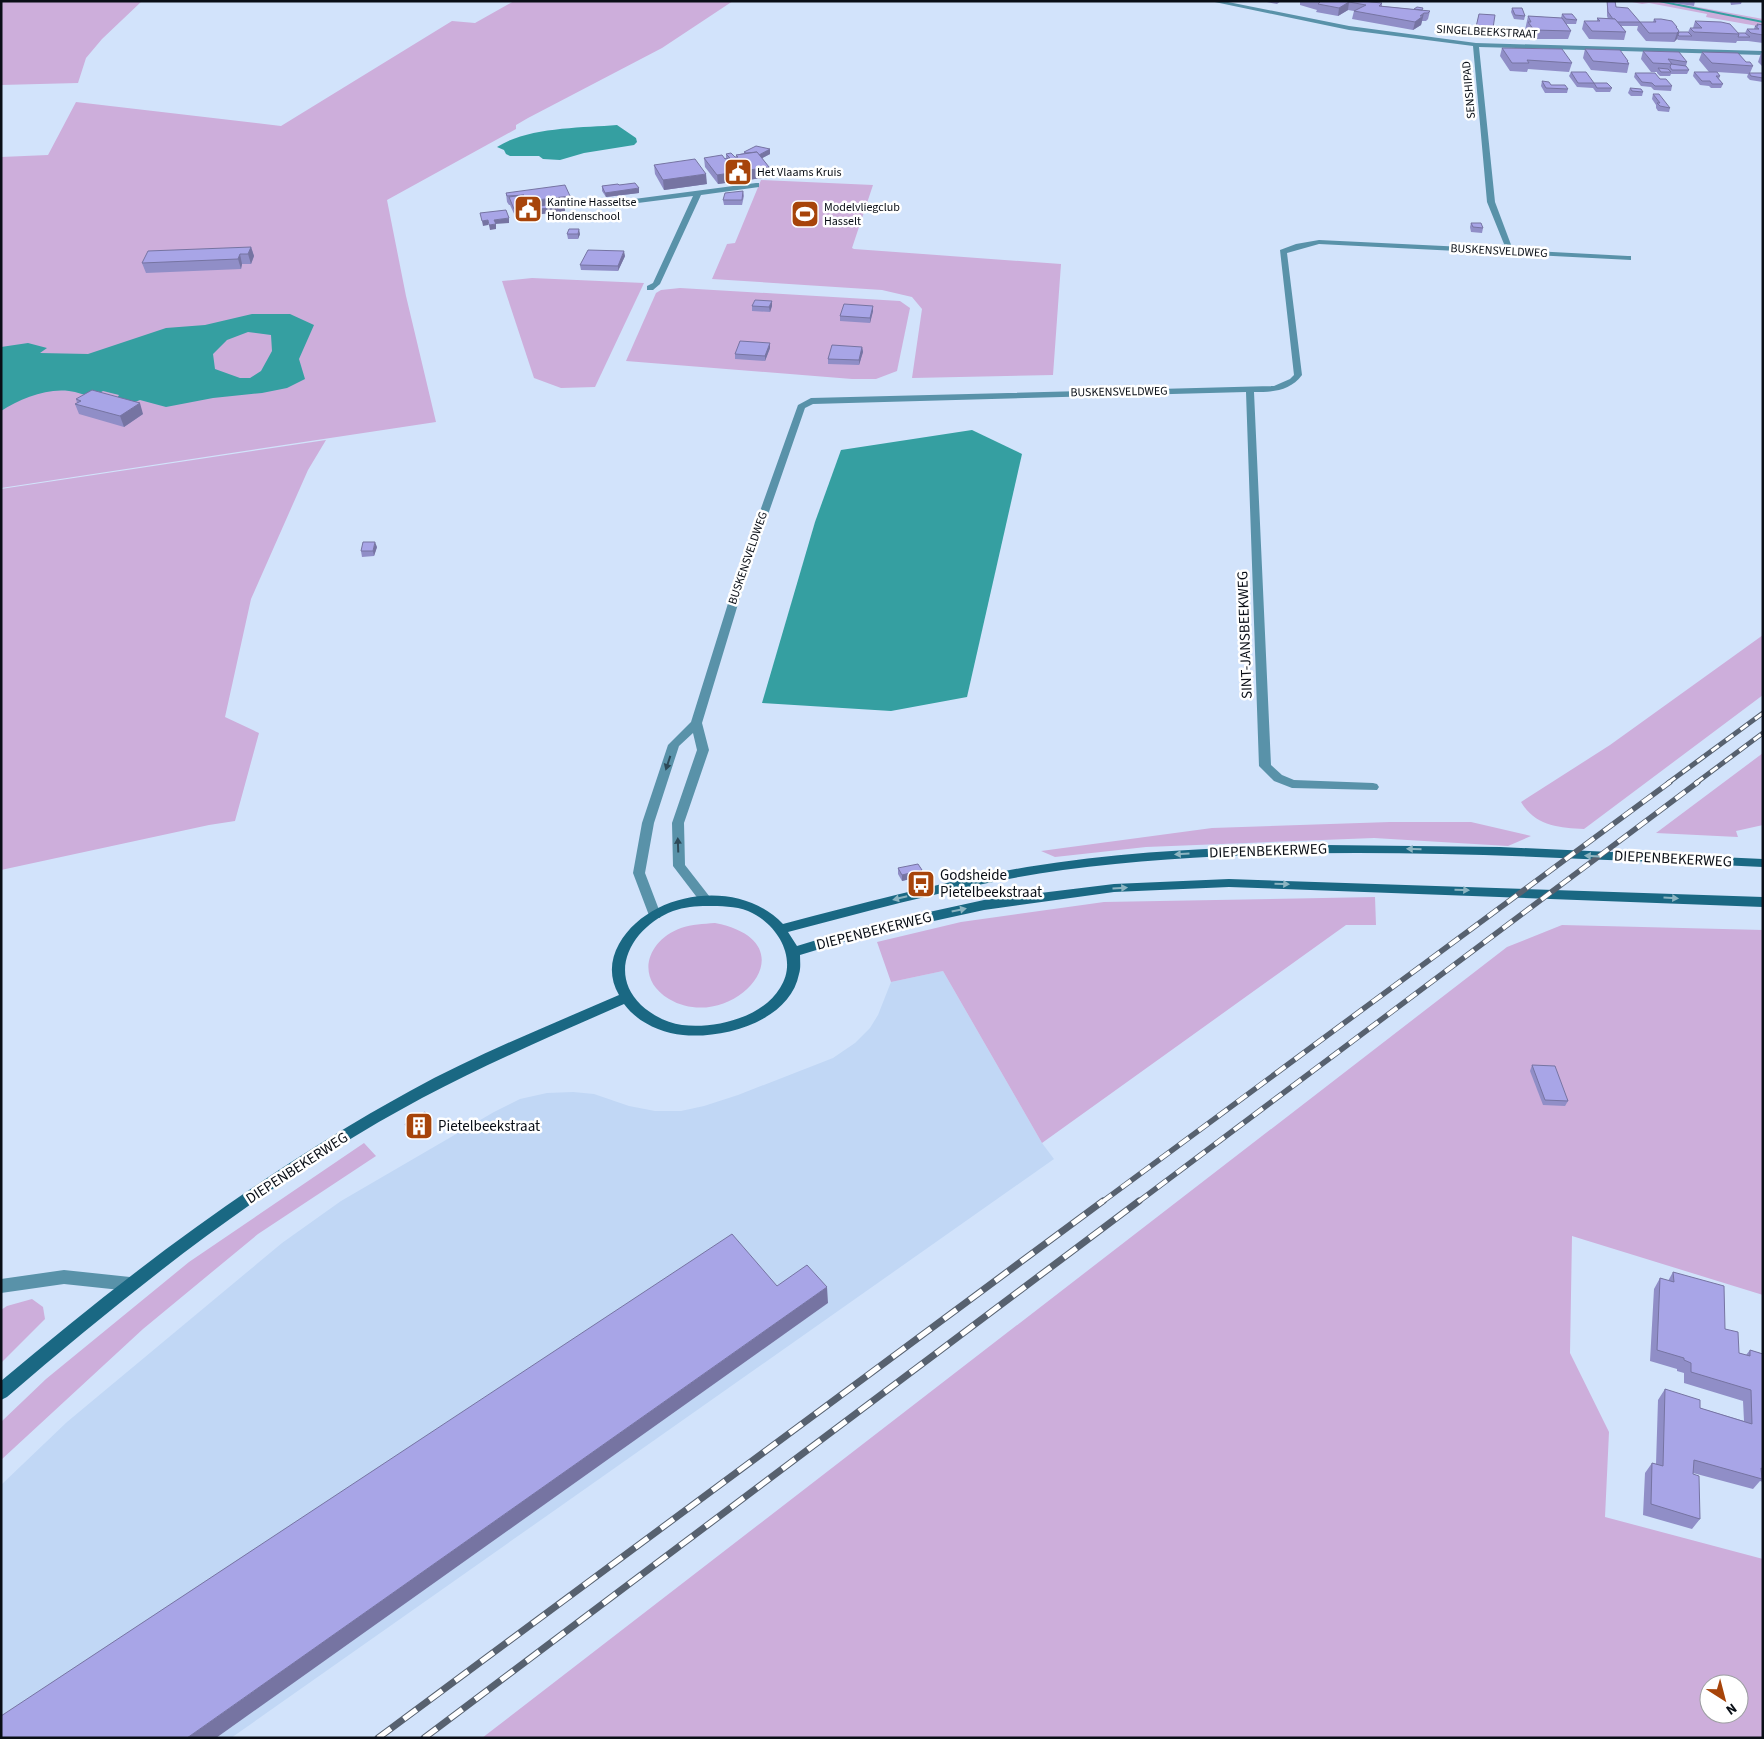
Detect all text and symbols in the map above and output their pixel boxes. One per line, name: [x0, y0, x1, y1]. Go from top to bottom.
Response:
street label: SINGELBEEKSTRAAT: [1436, 21, 1539, 43]
street label: SENSHIPAD: [1458, 60, 1480, 120]
public building icon: Het Vlaams Kruis: [723, 157, 753, 187]
place label: Het Vlaams Kruis: [757, 164, 841, 181]
public building icon: Kantine Hasseltse Hondenschool: [513, 194, 543, 224]
place label: Kantine Hasseltse Hondenschool: [547, 194, 636, 225]
sports icon: Modelvliegclub Hasselt: [790, 199, 820, 229]
place label: Modelvliegclub Hasselt: [824, 199, 900, 230]
street label: BUSKENSVELDWEG: [1450, 240, 1548, 262]
street label: BUSKENSVELDWEG: [1070, 383, 1168, 401]
street label: BUSKENSVELDWEG: [724, 509, 772, 607]
street label: SINT-JANSBEEKWEG: [1232, 571, 1258, 699]
one-way arrow: [664, 755, 672, 770]
one-way arrow: [673, 836, 681, 852]
street label: DIEPENBEKERWEG: [1209, 838, 1327, 864]
one-way arrow: [1406, 845, 1422, 853]
street label: DIEPENBEKERWEG: [1613, 845, 1733, 873]
one-way arrow: [1173, 851, 1189, 859]
one-way arrow: [1583, 851, 1599, 859]
place label: Godsheide Pietelbeekstraat: [940, 865, 1042, 903]
bus stop icon: Godsheide Pietelbeekstraat: [906, 869, 936, 899]
one-way arrow: [1275, 881, 1291, 889]
one-way arrow: [1112, 884, 1128, 892]
one-way arrow: [1454, 887, 1470, 895]
one-way arrow: [893, 894, 908, 902]
one-way arrow: [1664, 894, 1680, 902]
one-way arrow: [952, 906, 967, 914]
street label: DIEPENBEKERWEG: [814, 907, 934, 955]
building icon: Pietelbeekstraat: [404, 1111, 434, 1141]
place label: Pietelbeekstraat: [438, 1116, 540, 1137]
street label: DIEPENBEKERWEG: [242, 1127, 352, 1209]
north arrow: [1699, 1674, 1749, 1724]
text: N: [1721, 1698, 1741, 1720]

